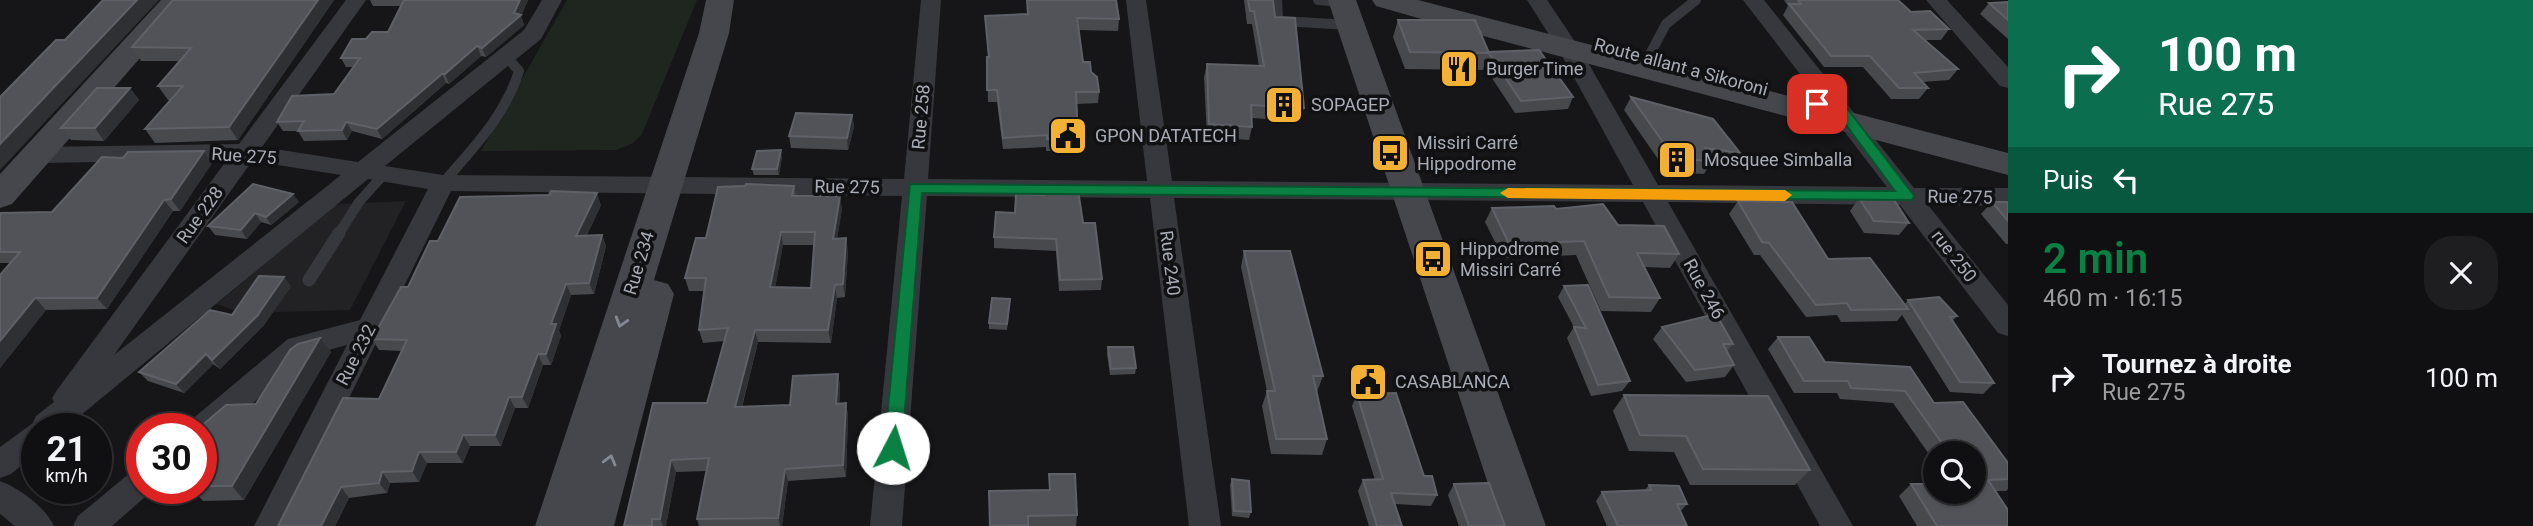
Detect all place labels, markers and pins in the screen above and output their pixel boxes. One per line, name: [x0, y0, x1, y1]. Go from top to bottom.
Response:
restaurant icon: Burger Time: [1438, 48, 1480, 90]
place label: Burger Time: [1486, 58, 1583, 79]
pin: [1787, 74, 1847, 134]
building icon: SOPAGEP: [1263, 84, 1305, 126]
place label: SOPAGEP: [1311, 94, 1390, 115]
public building icon: GPON DATATECH: [1047, 115, 1089, 157]
place label: GPON DATATECH: [1095, 125, 1237, 146]
bus stop icon: Missiri Carré Hippodrome: [1369, 132, 1411, 174]
place label: Missiri Carré Hippodrome: [1417, 132, 1518, 174]
building icon: Mosquee Simballa: [1656, 139, 1698, 181]
place label: Mosquee Simballa: [1704, 149, 1852, 170]
bus stop icon: Hippodrome Missiri Carré: [1412, 238, 1454, 280]
place label: Hippodrome Missiri Carré: [1460, 238, 1561, 280]
public building icon: CASABLANCA: [1347, 361, 1389, 403]
place label: CASABLANCA: [1395, 371, 1510, 392]

